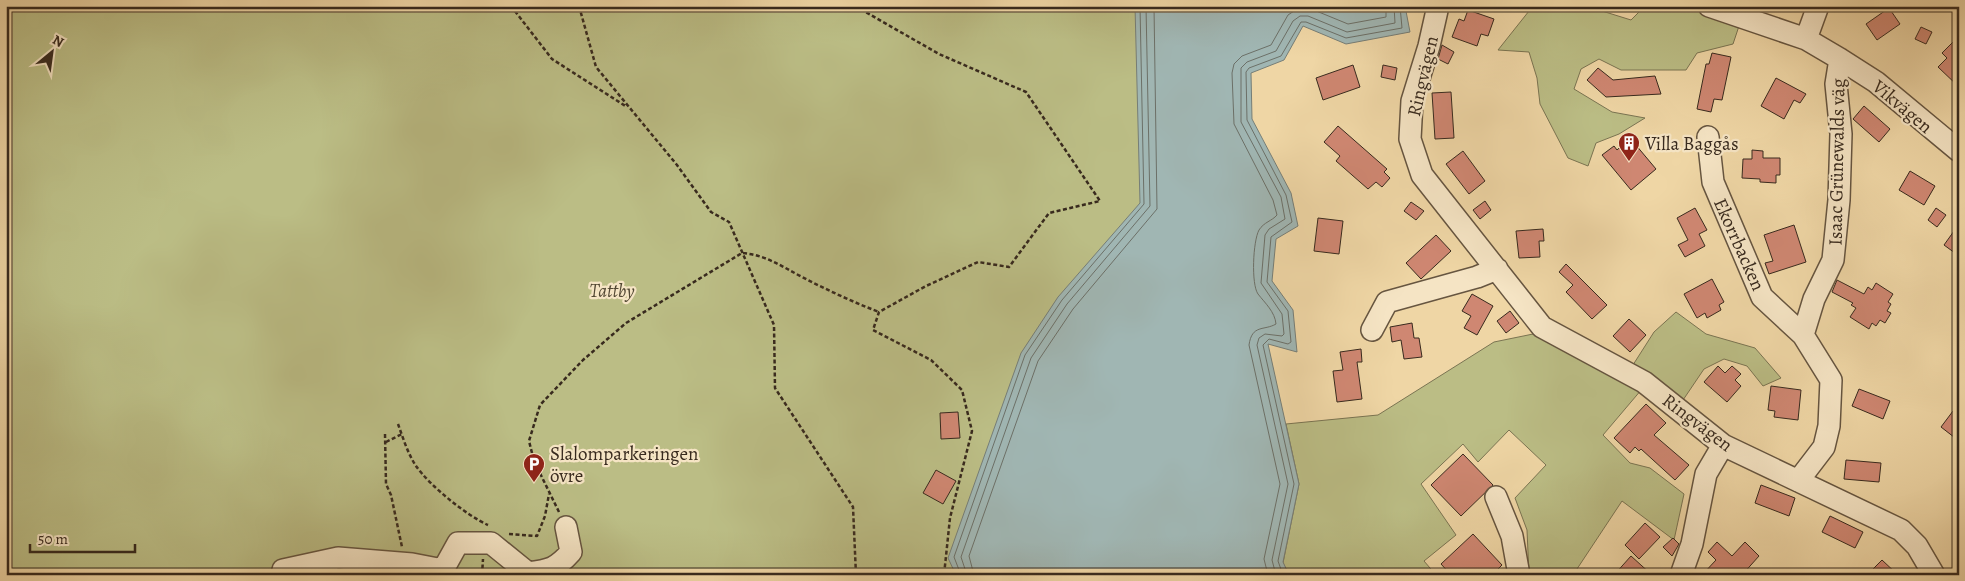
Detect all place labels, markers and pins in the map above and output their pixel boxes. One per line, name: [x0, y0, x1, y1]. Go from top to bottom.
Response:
building icon: Villa Baggås: [1617, 131, 1641, 162]
place label: Villa Baggås: [1644, 131, 1739, 157]
place label: Slalomparkeringen övre: [550, 441, 699, 489]
parking icon: Slalomparkeringen övre: [522, 452, 546, 483]

